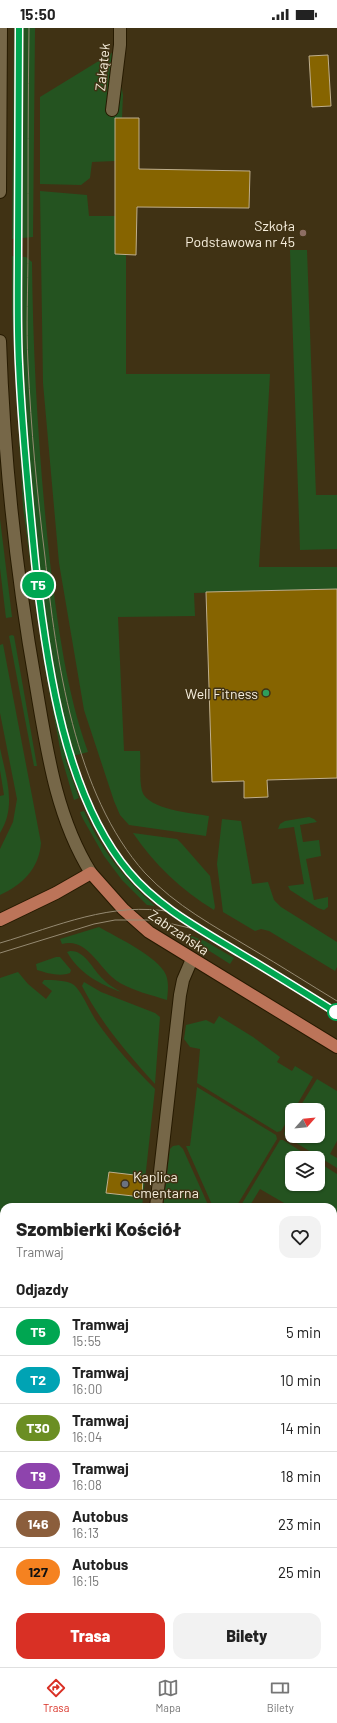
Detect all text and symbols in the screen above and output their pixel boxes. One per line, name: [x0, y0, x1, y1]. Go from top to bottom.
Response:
text: 15:50: [20, 5, 56, 23]
street label: Zakątek: [91, 42, 113, 92]
place label: Szkoła Podstawowa nr 45: [185, 217, 295, 250]
marker: Szkoła Podstawowa nr 45: [298, 228, 308, 238]
line badge: T5: [20, 572, 56, 598]
text: T5: [30, 576, 46, 593]
place label: Well Fitness: [185, 685, 258, 702]
marker: Well Fitness: [261, 688, 271, 698]
street label: Zabrzańska: [146, 906, 212, 958]
unlabelled marker: [327, 1003, 337, 1021]
north arrow: [285, 1103, 325, 1143]
map controls: [285, 1103, 325, 1191]
button: layers: [285, 1151, 325, 1191]
place label: Kaplica cmentarna: [133, 1168, 199, 1201]
marker: Kaplica cmentarna: [120, 1179, 130, 1189]
button: heart: [279, 1216, 321, 1258]
text: Szombierki Kościół: [16, 1217, 181, 1240]
text: Tramwaj: [16, 1244, 64, 1260]
text: Odjazdy: [16, 1280, 68, 1298]
text: Tramwaj: [72, 1315, 129, 1333]
text: T5: [30, 1323, 46, 1340]
text: 5 min: [286, 1323, 321, 1341]
text: 15:55: [72, 1333, 101, 1349]
text: Tramwaj: [72, 1363, 129, 1381]
text: T2: [30, 1371, 46, 1388]
text: 10 min: [280, 1371, 321, 1389]
text: 16:00: [72, 1381, 102, 1397]
text: Tramwaj: [72, 1411, 129, 1429]
text: T30: [26, 1419, 50, 1436]
text: 14 min: [280, 1419, 321, 1437]
text: 16:04: [72, 1429, 102, 1445]
text: Tramwaj: [72, 1459, 129, 1477]
text: T9: [30, 1467, 46, 1484]
text: 18 min: [281, 1467, 321, 1485]
text: 16:08: [72, 1477, 102, 1493]
text: Autobus: [72, 1507, 128, 1525]
text: 146: [28, 1515, 48, 1532]
text: 23 min: [278, 1515, 321, 1533]
text: 16:13: [72, 1525, 99, 1541]
text: Autobus: [72, 1555, 128, 1573]
text: 127: [28, 1563, 48, 1580]
text: 25 min: [278, 1563, 321, 1581]
text: 16:15: [72, 1573, 99, 1589]
button: Trasa: [16, 1613, 165, 1659]
button: Bilety: [173, 1613, 321, 1659]
tab: Trasa: [43, 1677, 69, 1714]
tab: Mapa: [155, 1677, 181, 1714]
tab: Bilety: [267, 1677, 294, 1714]

